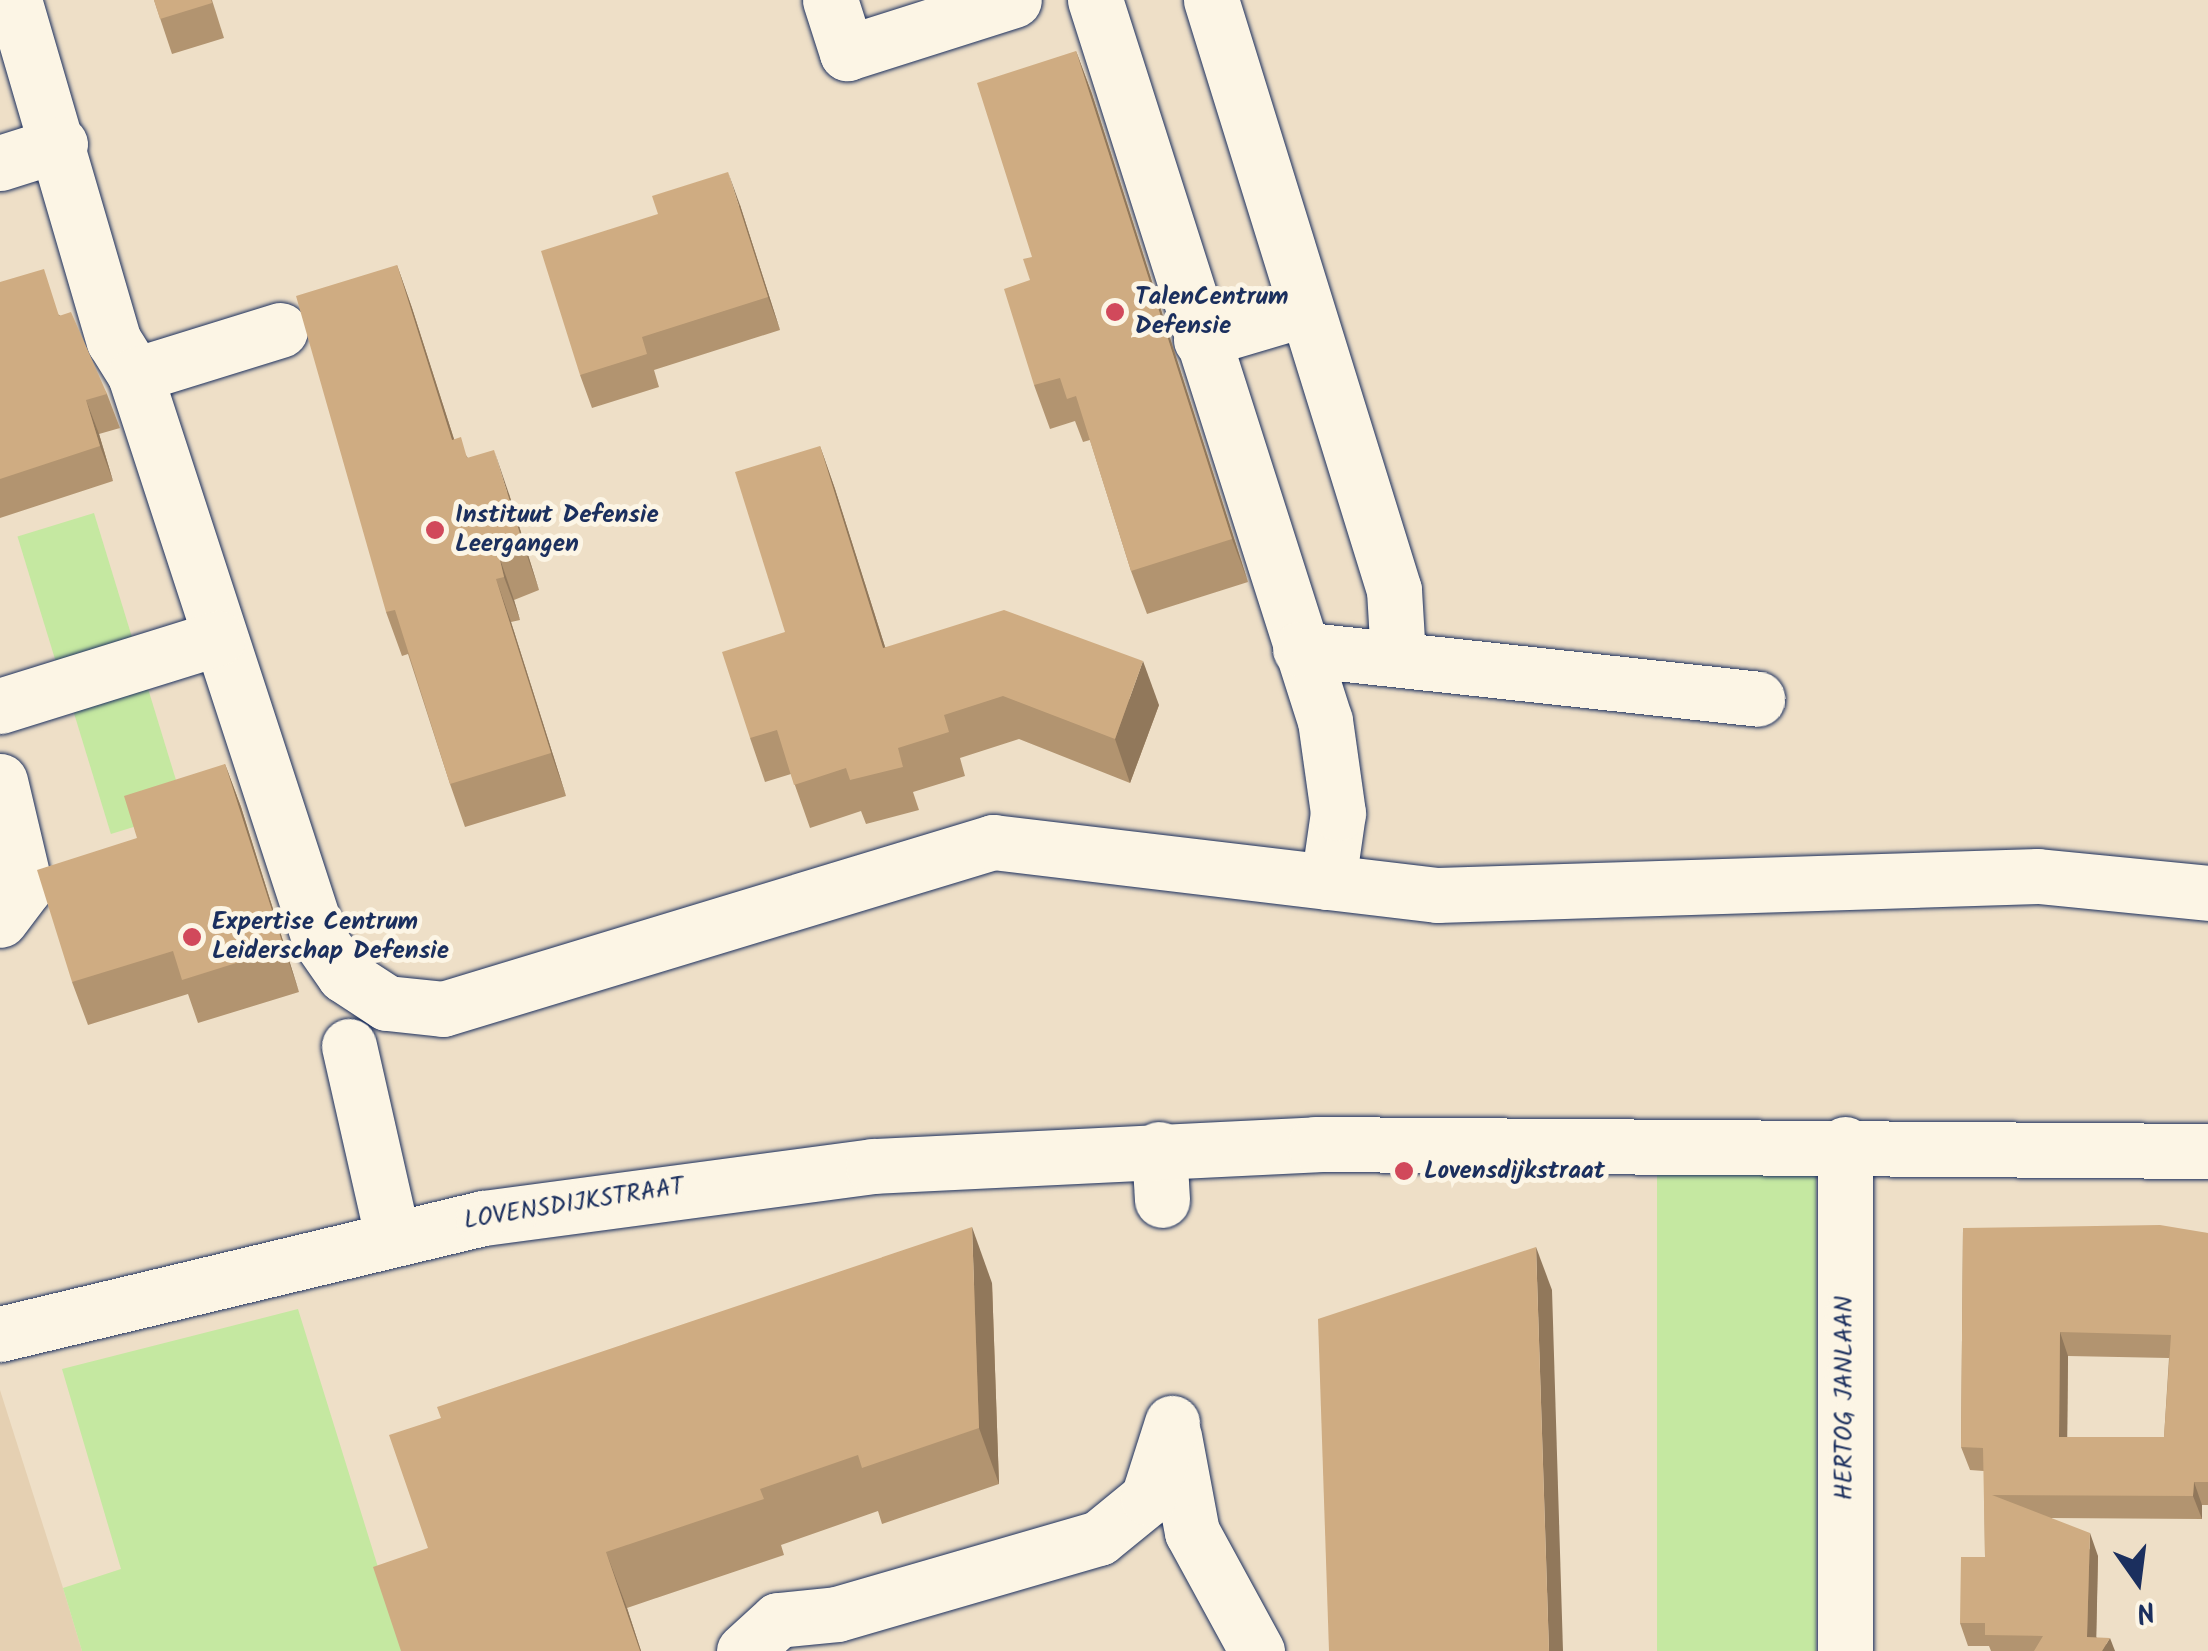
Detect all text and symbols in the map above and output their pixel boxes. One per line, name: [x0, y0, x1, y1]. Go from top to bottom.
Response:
place label: TalenCentrum Defensie: [1135, 283, 1288, 342]
marker: TalenCentrum Defensie: [1104, 301, 1126, 323]
place label: Instituut Defensie Leergangen: [455, 501, 659, 560]
marker: Instituut Defensie Leergangen: [424, 519, 446, 541]
place label: Expertise Centrum Leiderschap Defensie: [212, 908, 449, 967]
marker: Expertise Centrum Leiderschap Defensie: [181, 926, 203, 948]
place label: Lovensdijkstraat: [1424, 1156, 1605, 1186]
marker: Lovensdijkstraat: [1393, 1160, 1415, 1182]
street label: LOVENSDIJKSTRAAT: [462, 1172, 686, 1236]
street label: HERTOG JANLAAN: [1830, 1296, 1860, 1500]
north arrow: [2088, 1531, 2188, 1631]
text: N: [2131, 1587, 2159, 1635]

